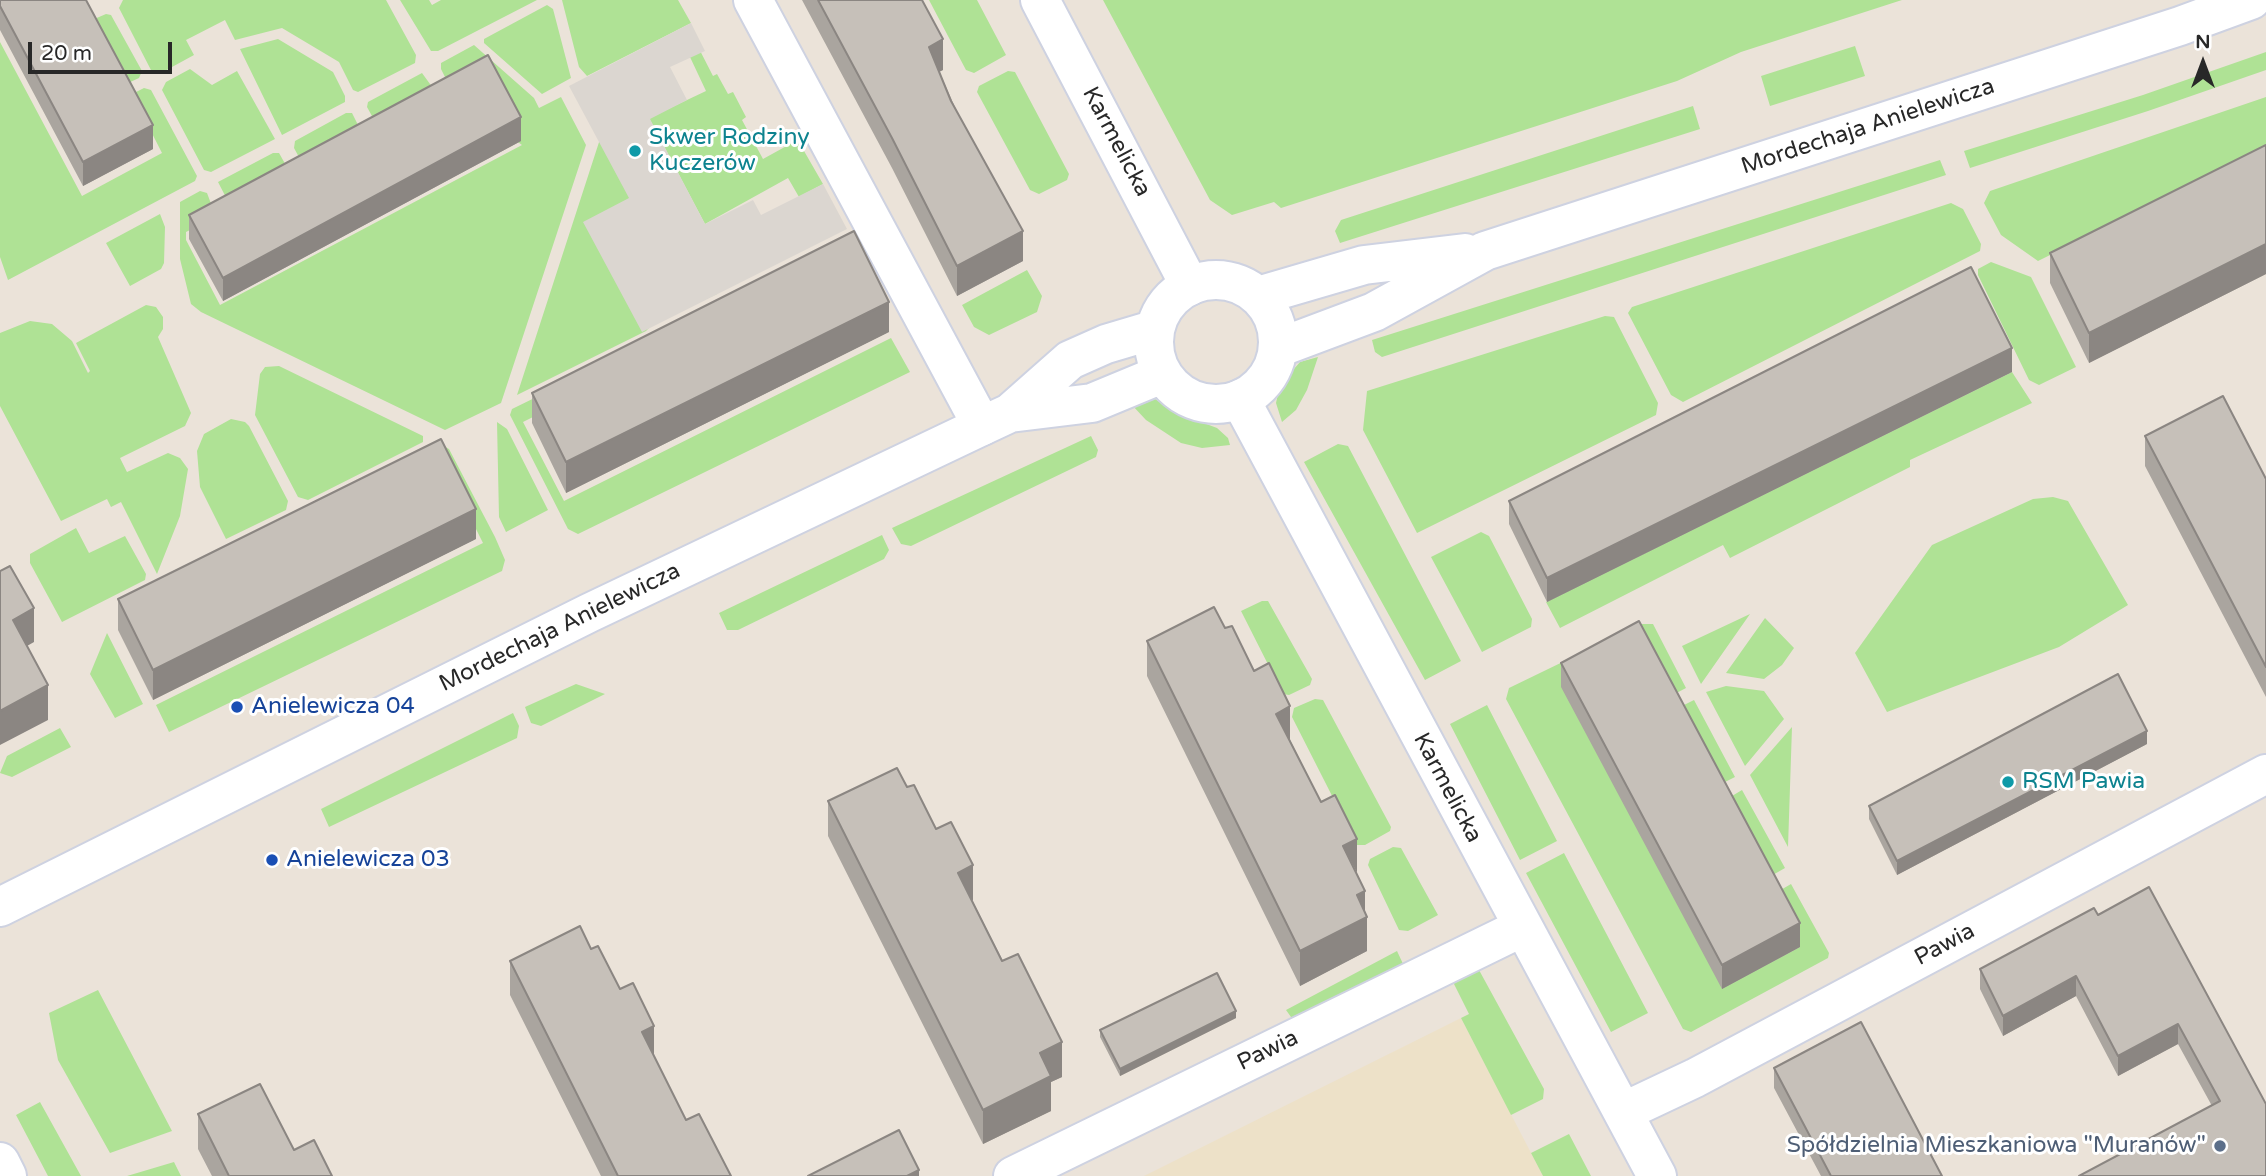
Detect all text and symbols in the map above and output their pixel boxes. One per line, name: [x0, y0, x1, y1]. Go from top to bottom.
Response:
scale bar: [32, 28, 175, 72]
north arrow: [2168, 28, 2238, 98]
text: N: [2195, 31, 2211, 53]
text: 20 m: [41, 41, 92, 66]
street label: Mordechaja Anielewicza: [1738, 73, 1998, 181]
street label: Karmelicka: [1076, 82, 1156, 202]
place label: Skwer Rodziny Kuczerów: [649, 124, 810, 178]
marker: Skwer Rodziny Kuczerów: [627, 143, 643, 159]
street label: Mordechaja Anielewicza: [435, 558, 685, 698]
place label: Anielewicza 04: [251, 693, 415, 721]
marker: Anielewicza 04: [229, 699, 245, 715]
street label: Karmelicka: [1407, 728, 1487, 848]
place label: RSM Pawia: [2022, 768, 2145, 796]
marker: RSM Pawia: [2000, 774, 2016, 790]
place label: Anielewicza 03: [286, 846, 450, 874]
marker: Anielewicza 03: [264, 852, 280, 868]
street label: Pawia: [1910, 918, 1980, 972]
street label: Pawia: [1233, 1024, 1303, 1078]
place label: Spółdzielnia Mieszkaniowa "Muranów": [1787, 1132, 2206, 1160]
marker: Spółdzielnia Mieszkaniowa "Muranów": [2212, 1138, 2228, 1154]

